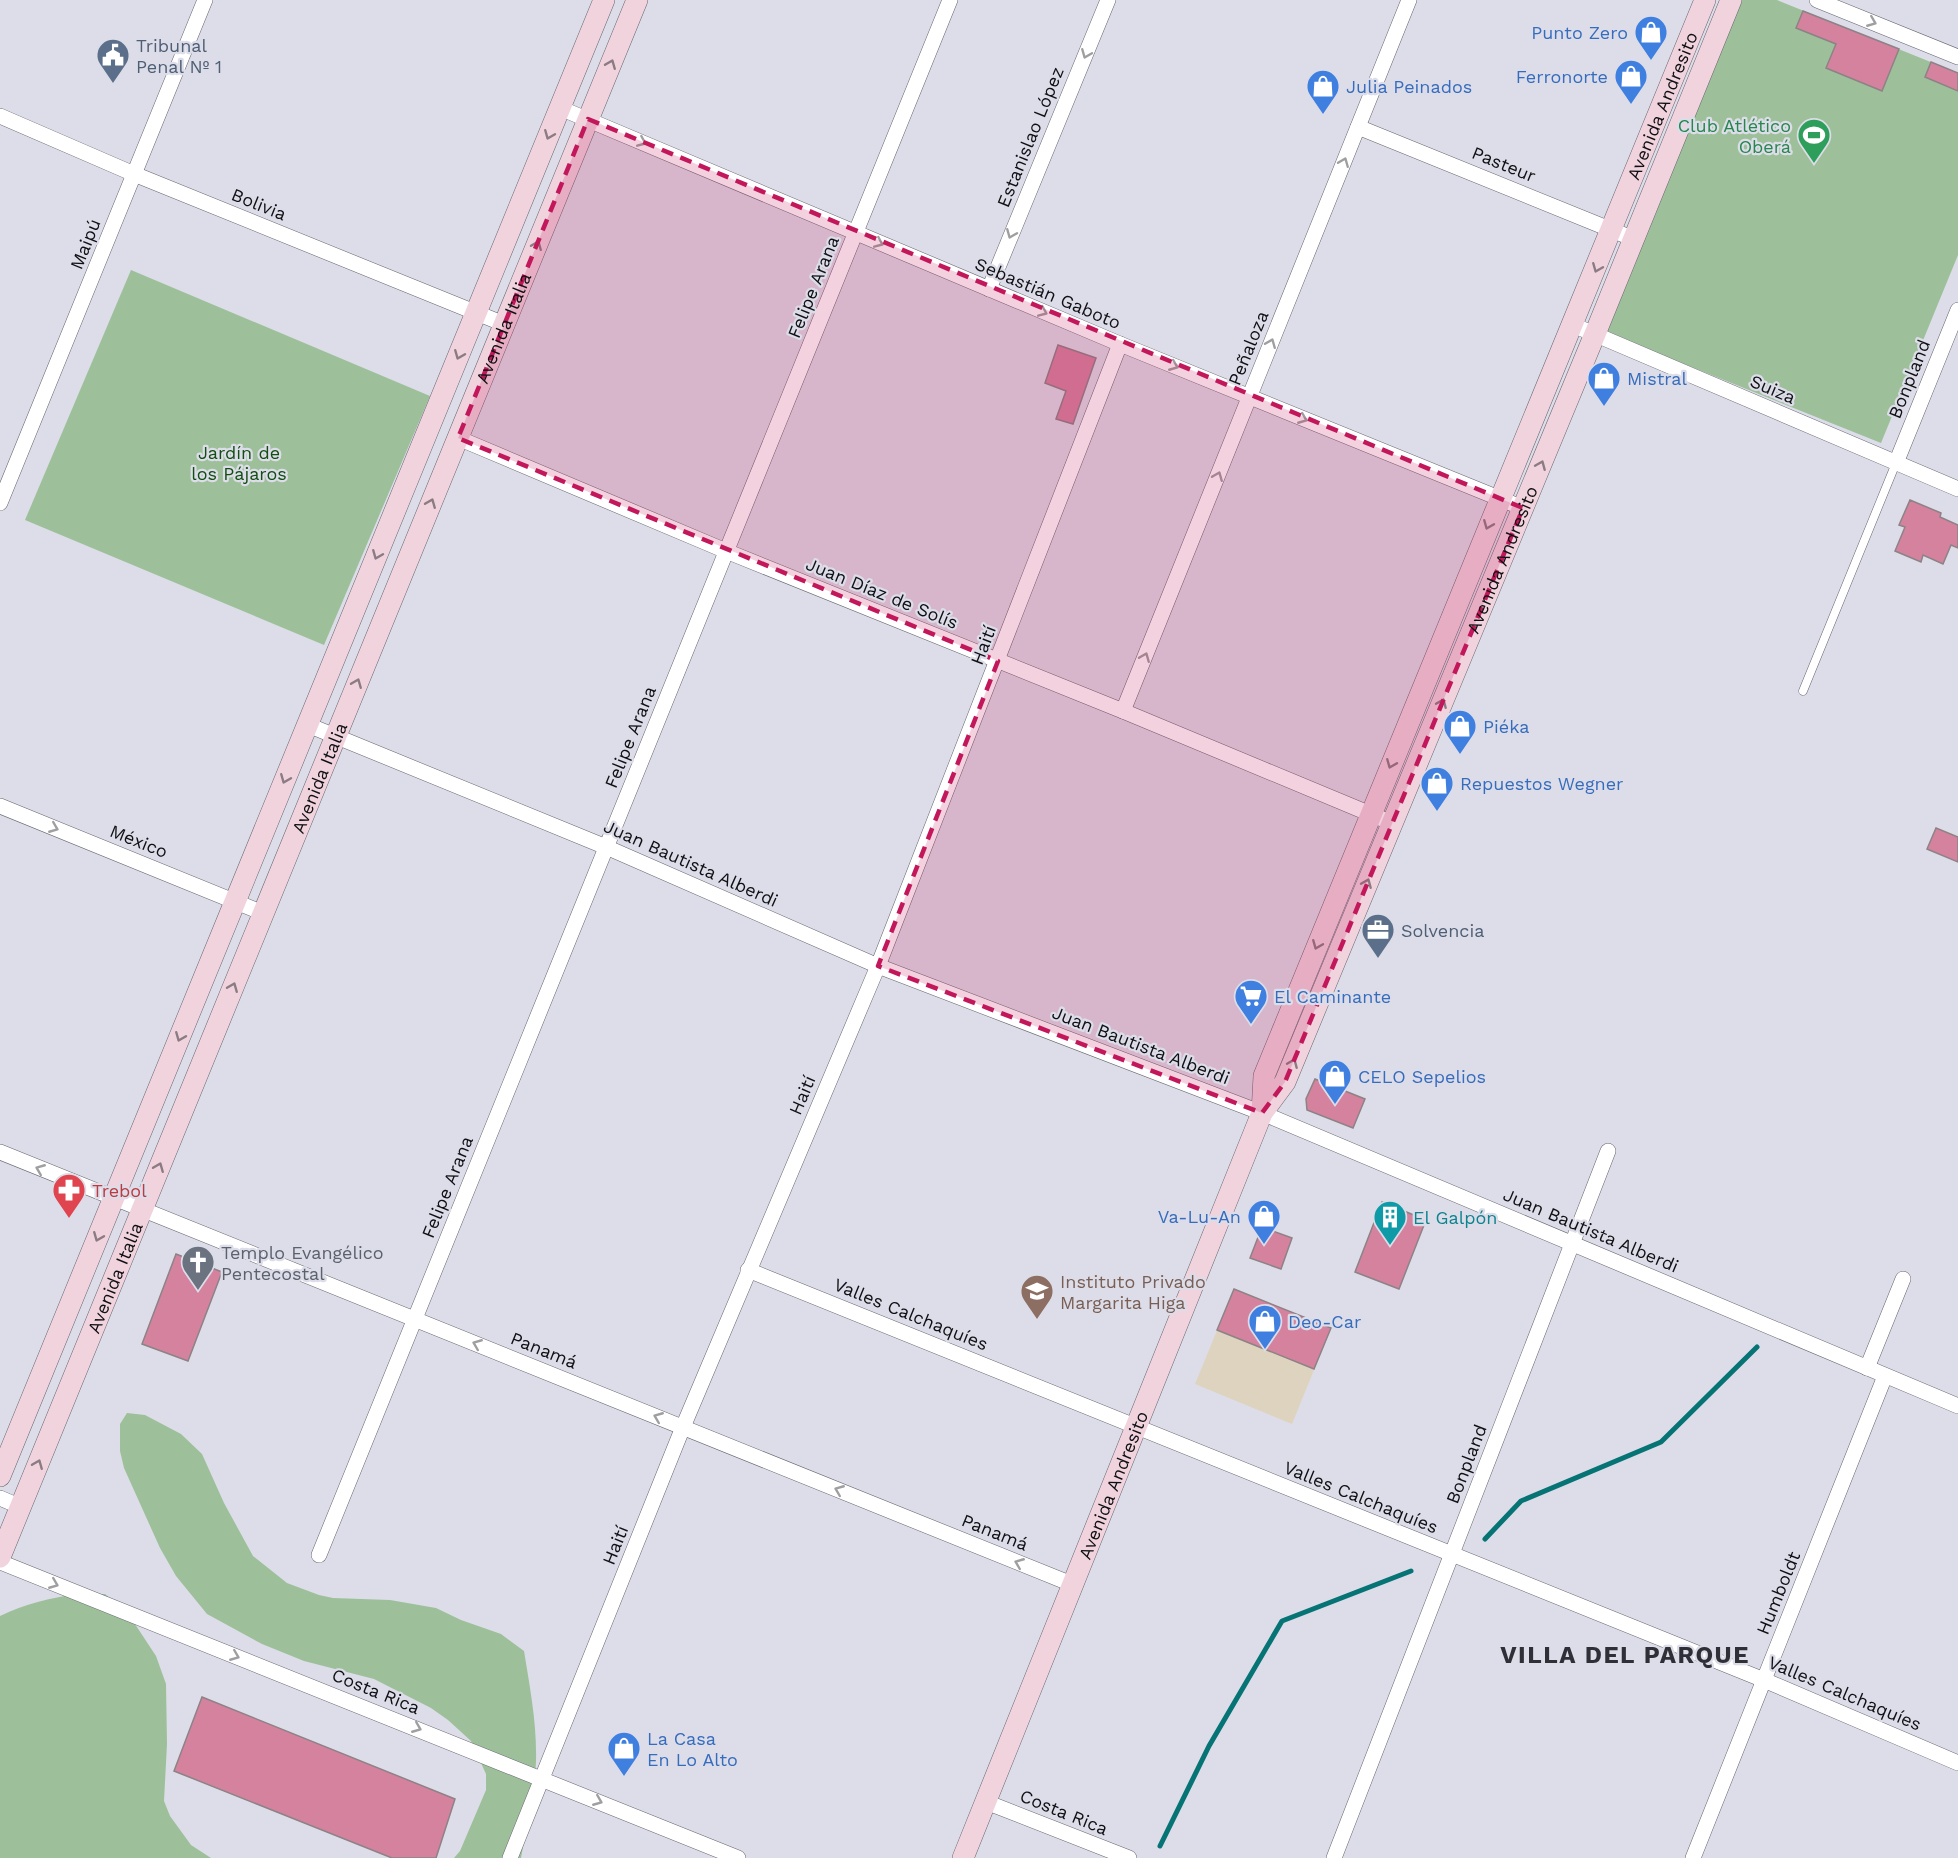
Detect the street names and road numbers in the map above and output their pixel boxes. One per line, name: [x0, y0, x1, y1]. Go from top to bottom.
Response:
street label: Avenida Andresito: [1622, 28, 1701, 182]
street label: Estanislao López: [992, 64, 1068, 210]
street label: Pasteur: [1469, 142, 1539, 186]
street label: Bolivia: [229, 184, 289, 224]
street label: Maipú: [65, 216, 105, 272]
street label: Felipe Arana: [783, 233, 843, 341]
street label: Sebastián Gaboto: [972, 253, 1124, 333]
street label: Avenida Italia: [471, 269, 535, 386]
street label: Peñaloza: [1224, 308, 1272, 388]
street label: Bonpland: [1884, 337, 1934, 421]
street label: Suiza: [1747, 370, 1799, 408]
street label: Avenida Andresito: [1462, 482, 1542, 636]
street label: Juan Díaz de Solís: [803, 553, 961, 633]
street label: Haití: [966, 622, 1000, 668]
street label: Felipe Arana: [600, 683, 660, 791]
street label: Avenida Italia: [287, 719, 351, 836]
street label: Juan Bautista Alberdi: [601, 815, 781, 911]
street label: México: [107, 820, 171, 862]
street label: Juan Bautista Alberdi: [1049, 1001, 1233, 1089]
street label: Haití: [784, 1072, 820, 1118]
street label: Felipe Arana: [417, 1133, 477, 1241]
street label: Juan Bautista Alberdi: [1500, 1184, 1682, 1276]
street label: Avenida Italia: [82, 1219, 146, 1336]
street label: Valles Calchaquíes: [831, 1273, 991, 1355]
street label: Panamá: [508, 1327, 580, 1373]
street label: Avenida Andresito: [1074, 1408, 1152, 1562]
street label: Bonpland: [1441, 1421, 1491, 1507]
street label: Valles Calchaquíes: [1281, 1456, 1441, 1538]
street label: Panamá: [959, 1509, 1031, 1555]
street label: Haití: [598, 1522, 632, 1568]
street label: Humboldt: [1752, 1548, 1804, 1638]
street label: Valles Calchaquíes: [1765, 1651, 1925, 1735]
street label: Costa Rica: [329, 1664, 423, 1718]
street label: Costa Rica: [1017, 1785, 1111, 1839]

